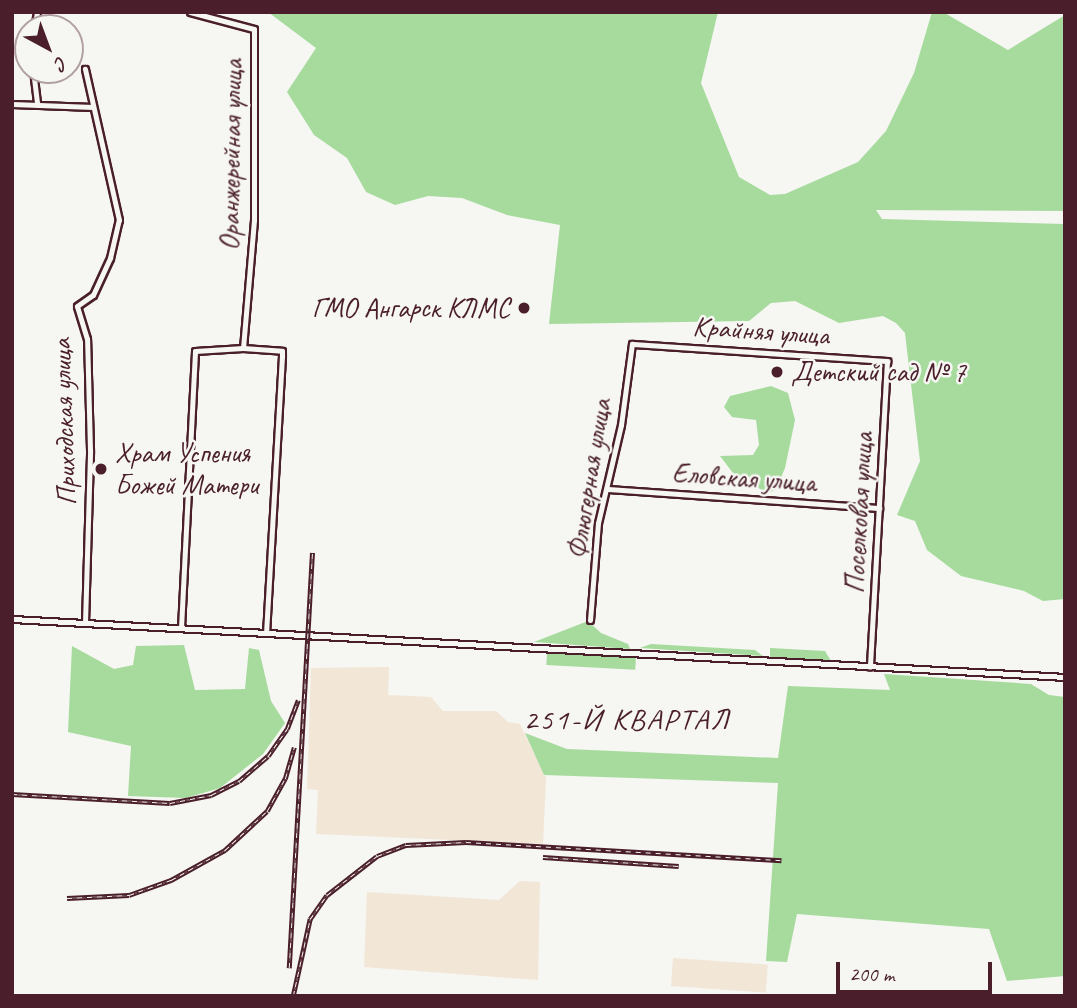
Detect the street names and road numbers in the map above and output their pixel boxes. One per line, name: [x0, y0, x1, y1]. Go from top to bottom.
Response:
street label: Оранжерейная улица: [213, 58, 249, 252]
street label: Крайняя улица: [690, 309, 832, 353]
street label: Приходская улица: [44, 337, 84, 507]
street label: Флюгерная улица: [560, 395, 618, 563]
street label: Поселковая улица: [838, 430, 880, 596]
street label: Еловская улица: [670, 456, 818, 500]

